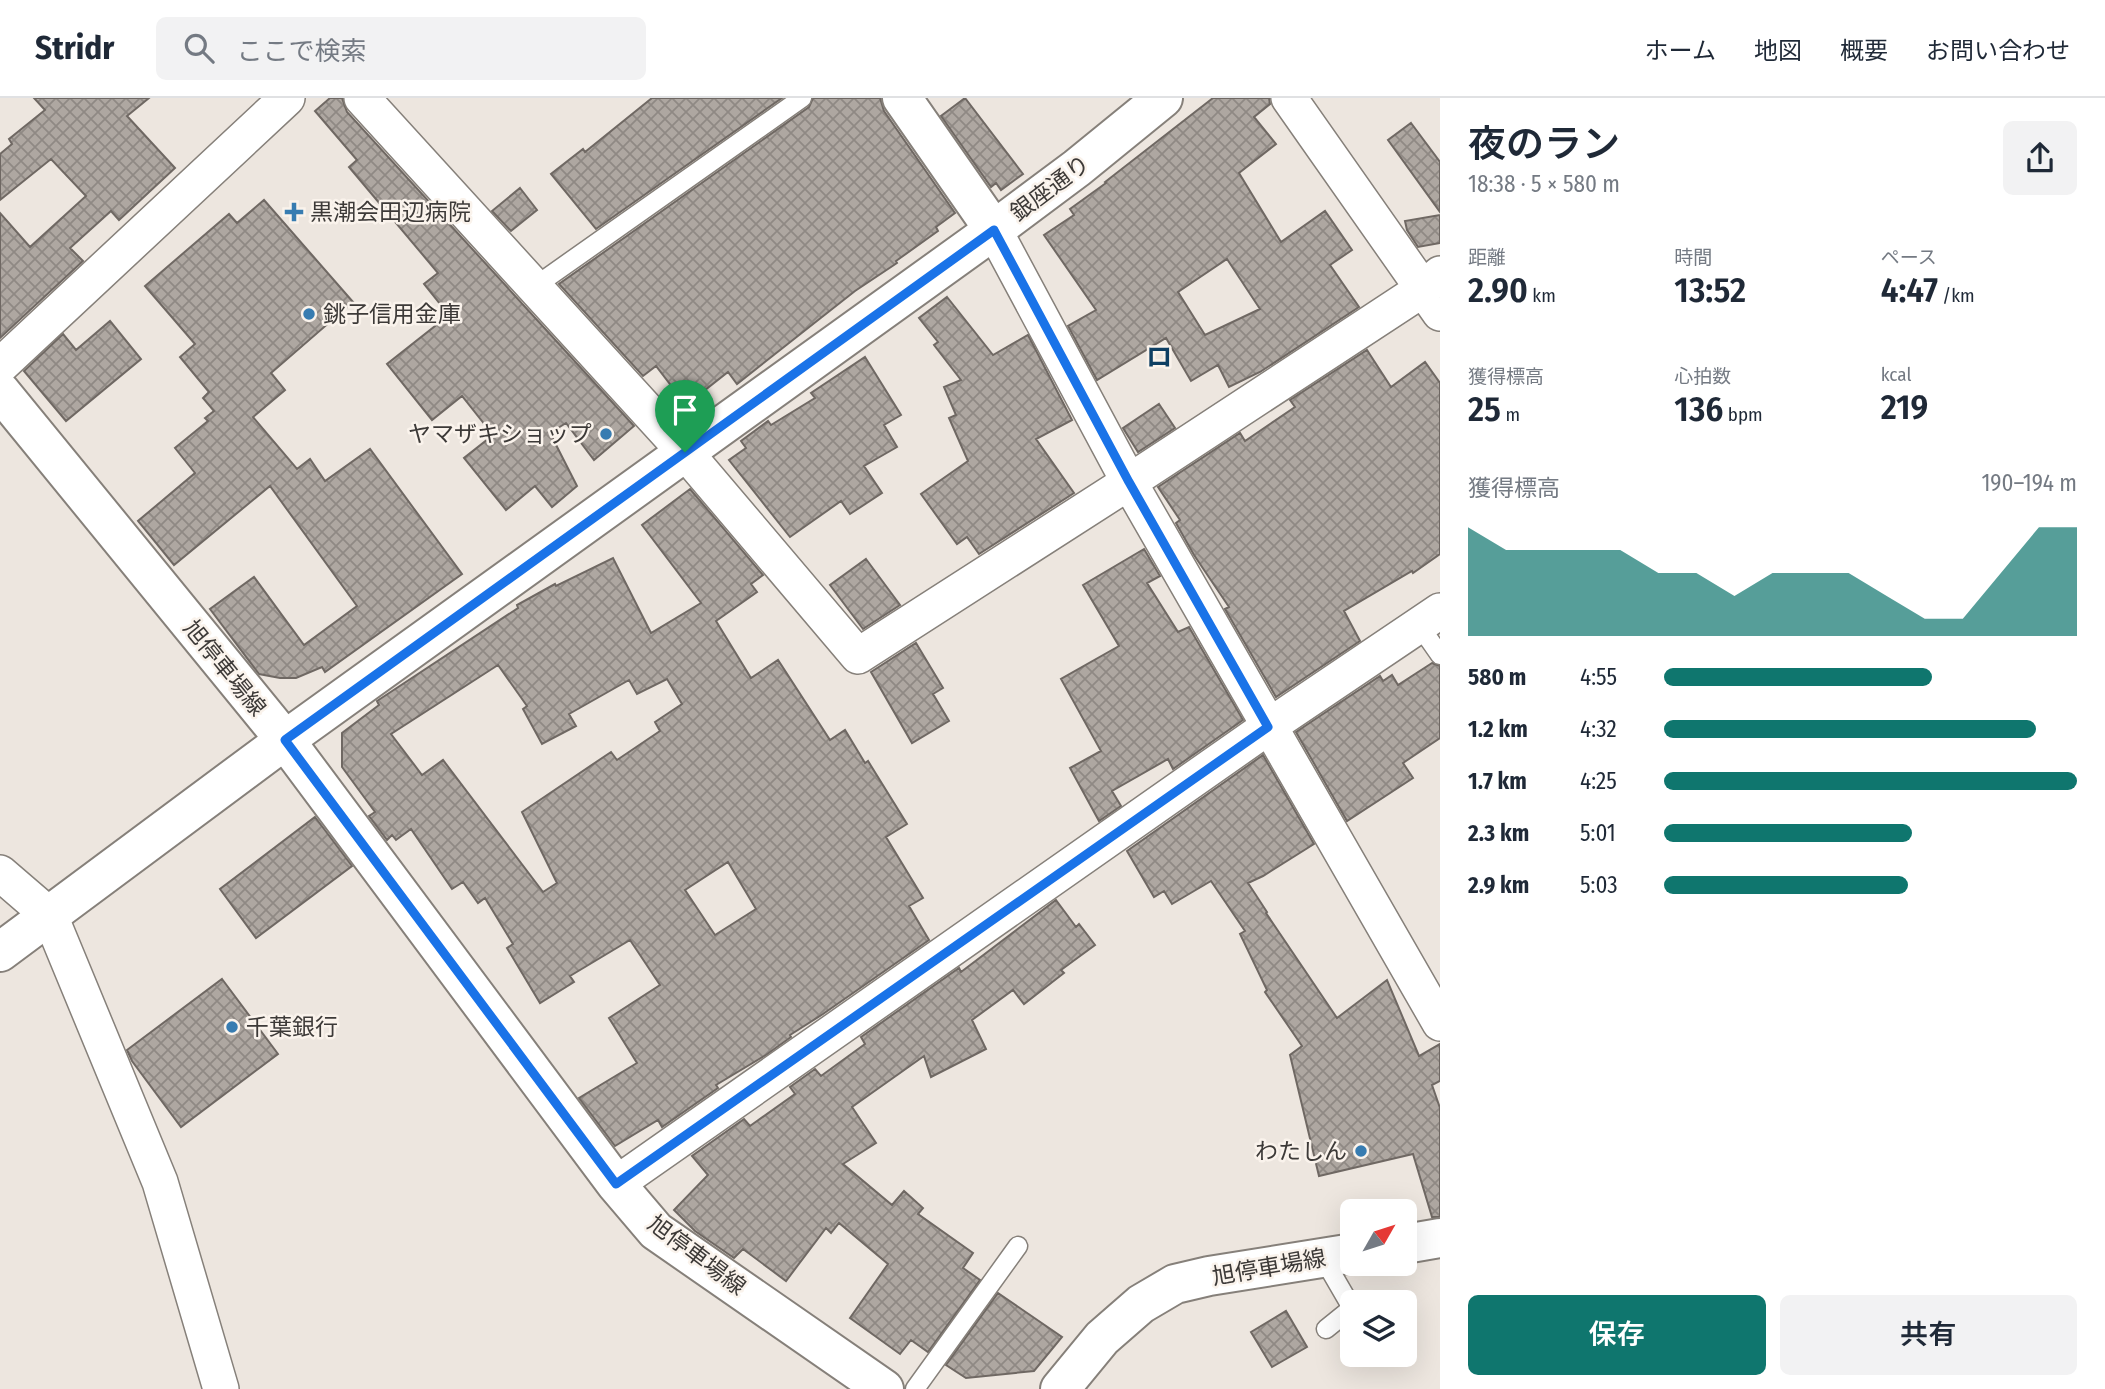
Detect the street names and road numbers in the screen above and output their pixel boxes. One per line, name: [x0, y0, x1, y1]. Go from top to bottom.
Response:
street label: 銀座通り: [1005, 149, 1095, 227]
street label: 旭停車場線: [178, 615, 272, 721]
street label: 旭停車場線: [643, 1209, 751, 1301]
street label: 旭停車場線: [1210, 1243, 1328, 1291]

